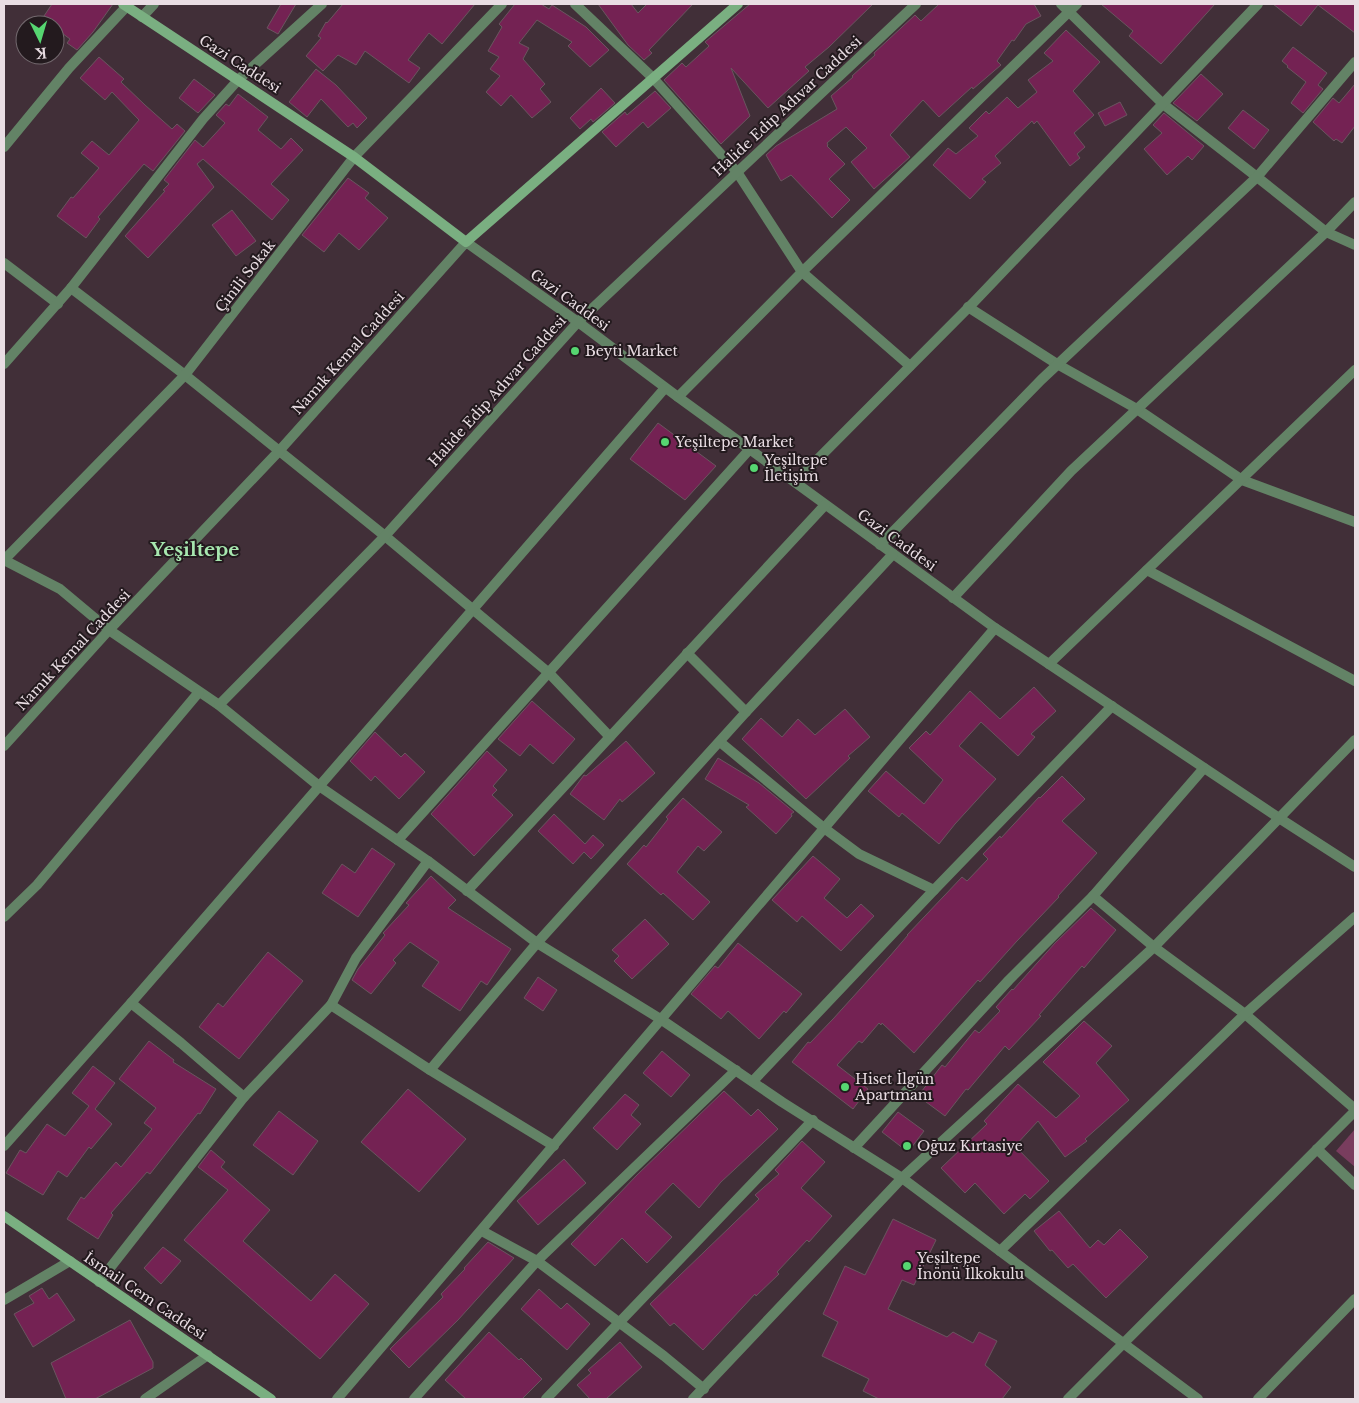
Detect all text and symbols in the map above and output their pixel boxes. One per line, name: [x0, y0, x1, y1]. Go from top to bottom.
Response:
north arrow: [15, 15, 65, 65]
street label: Gazi Caddesi: [196, 31, 284, 97]
street label: Halide Edip Adıvar Caddesi: [709, 32, 865, 180]
text: K: [34, 43, 48, 62]
street label: Çinili Sokak: [211, 236, 279, 316]
street label: Gazi Caddesi: [527, 265, 613, 335]
street label: Namık Kemal Caddesi: [288, 288, 408, 418]
street label: Halide Edip Adıvar Caddesi: [424, 312, 570, 470]
place label: Beyti Market: [585, 342, 678, 360]
marker: Beyti Market: [569, 345, 581, 357]
place label: Yeşiltepe Market: [674, 433, 794, 451]
marker: Yeşiltepe Market: [659, 436, 671, 448]
place label: Yeşiltepe İletişim: [763, 451, 827, 485]
marker: Yeşiltepe İletişim: [748, 462, 760, 474]
street label: Gazi Caddesi: [854, 505, 940, 575]
district label: Yeşiltepe: [150, 538, 239, 561]
street label: Namık Kemal Caddesi: [12, 586, 134, 714]
place label: Hiset İlgün Apartmanı: [854, 1070, 935, 1104]
marker: Hiset İlgün Apartmanı: [839, 1081, 851, 1093]
place label: Oğuz Kırtasiye: [917, 1137, 1023, 1155]
marker: Oğuz Kırtasiye: [901, 1140, 913, 1152]
street label: İsmail Cem Caddesi: [80, 1248, 210, 1344]
place label: Yeşiltepe İnönü İlkokulu: [916, 1249, 1025, 1283]
marker: Yeşiltepe İnönü İlkokulu: [901, 1260, 913, 1272]

